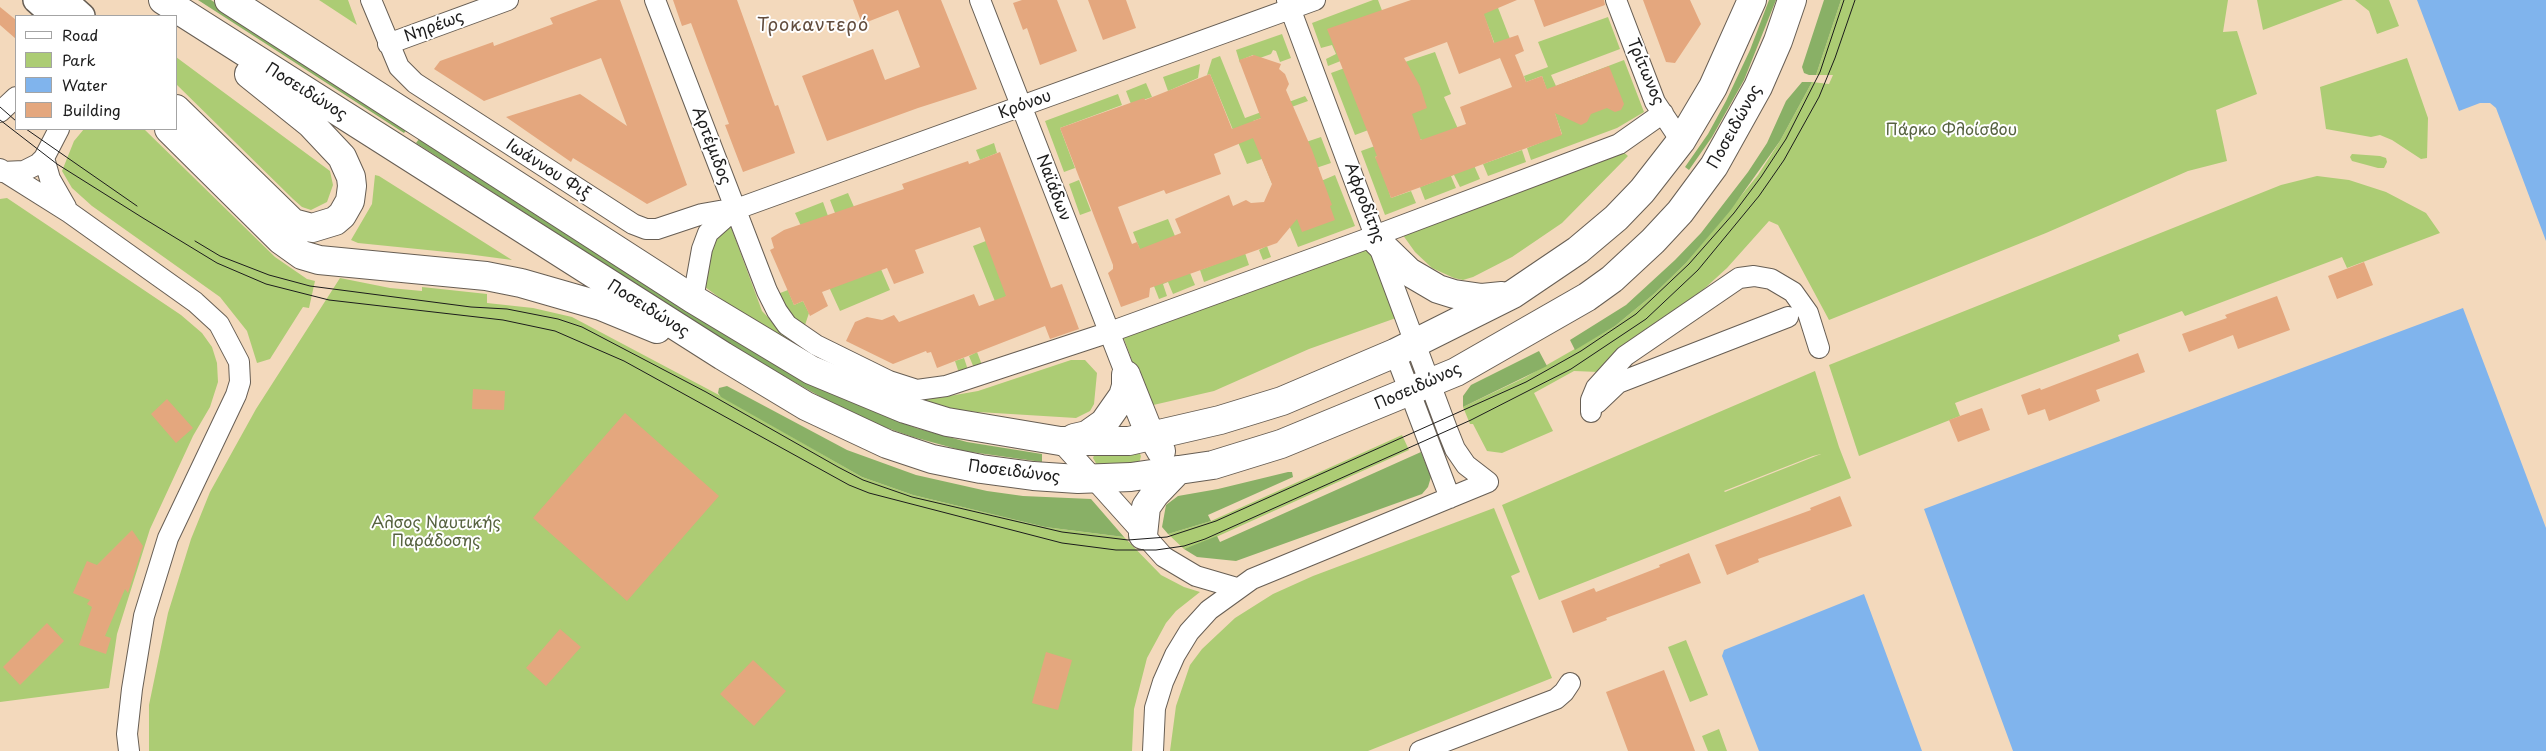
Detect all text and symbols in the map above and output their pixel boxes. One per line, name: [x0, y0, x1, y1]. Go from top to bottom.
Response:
street label: Νηρέως: [402, 7, 466, 47]
legend: [15, 15, 178, 130]
district label: Τροκαντερό: [755, 15, 871, 37]
text: Road: [62, 23, 98, 46]
street label: Τρίτωνος: [1622, 36, 1668, 108]
text: Park: [62, 48, 96, 71]
street label: Ποσειδώνος: [262, 59, 350, 125]
text: Water: [62, 73, 107, 96]
street label: Ποσειδώνος: [1704, 82, 1766, 172]
street label: Κρόνου: [996, 87, 1054, 123]
text: Building: [62, 98, 121, 121]
street label: Αρτέμιδος: [687, 105, 735, 187]
park label: Πάρκο Φλοίσβου: [1885, 121, 2017, 141]
street label: Ιωάννου Φιξ: [502, 136, 594, 204]
street label: Ναϊάδων: [1032, 152, 1074, 224]
street label: Αφροδίτης: [1340, 160, 1388, 246]
street label: Ποσειδώνος: [604, 276, 692, 342]
street label: Ποσειδώνος: [1372, 359, 1464, 415]
street label: Ποσειδώνος: [967, 457, 1061, 487]
park label: Αλσος Ναυτικής Παράδοσης: [371, 514, 501, 552]

